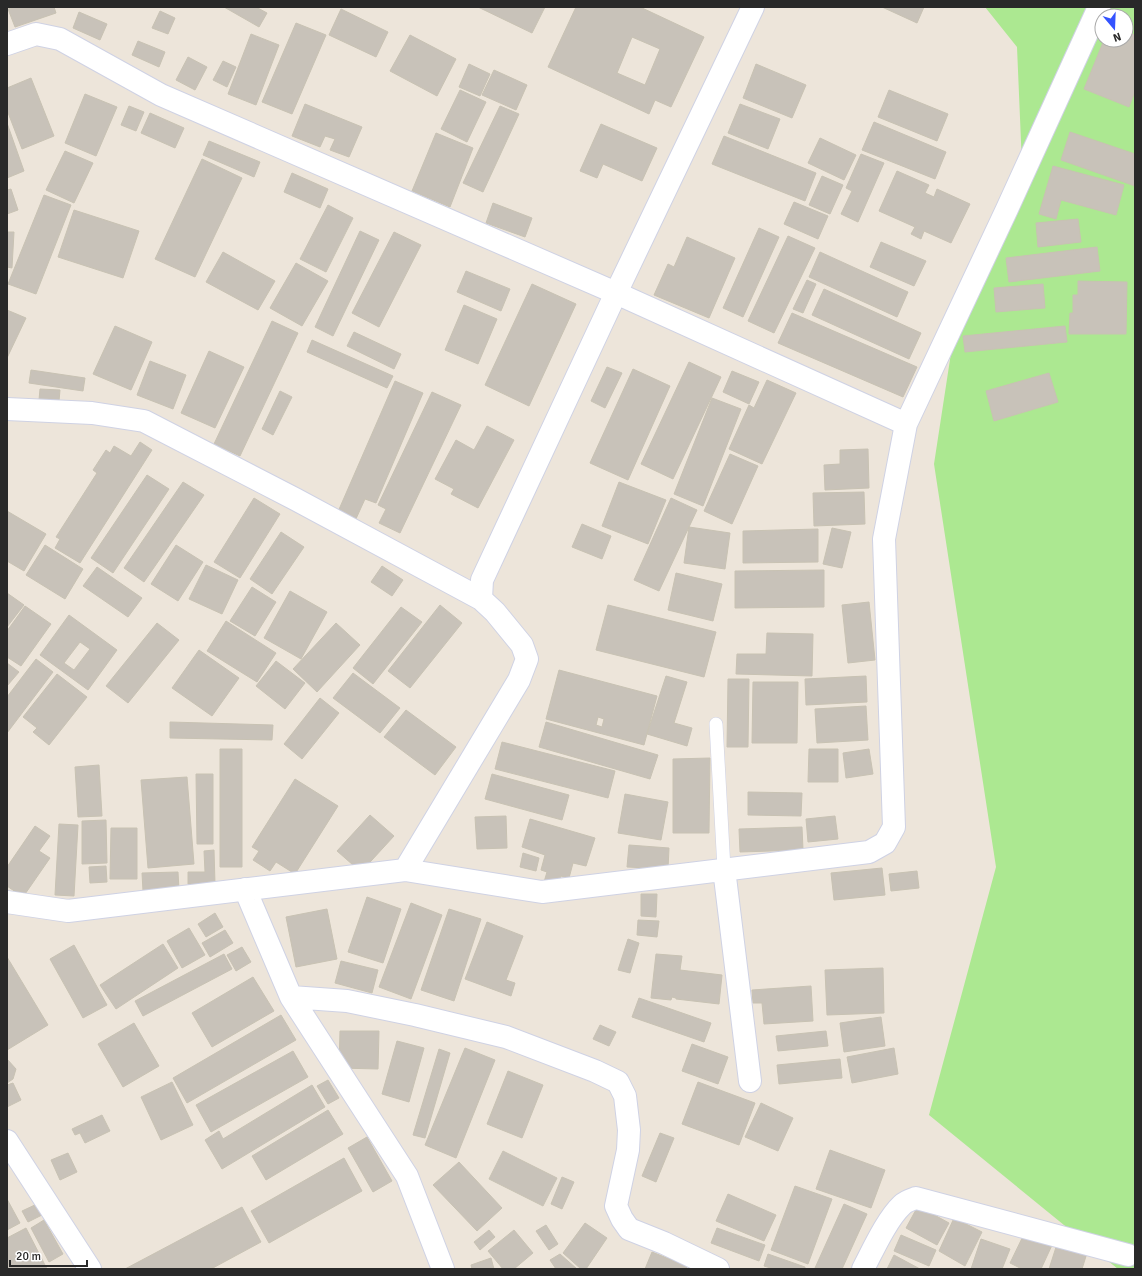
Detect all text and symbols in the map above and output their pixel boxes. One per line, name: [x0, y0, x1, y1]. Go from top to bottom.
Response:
north arrow: [1094, 8, 1134, 48]
text: N: [1111, 30, 1123, 44]
scale bar: [10, 1242, 87, 1268]
text: 20 m: [16, 1249, 41, 1264]

